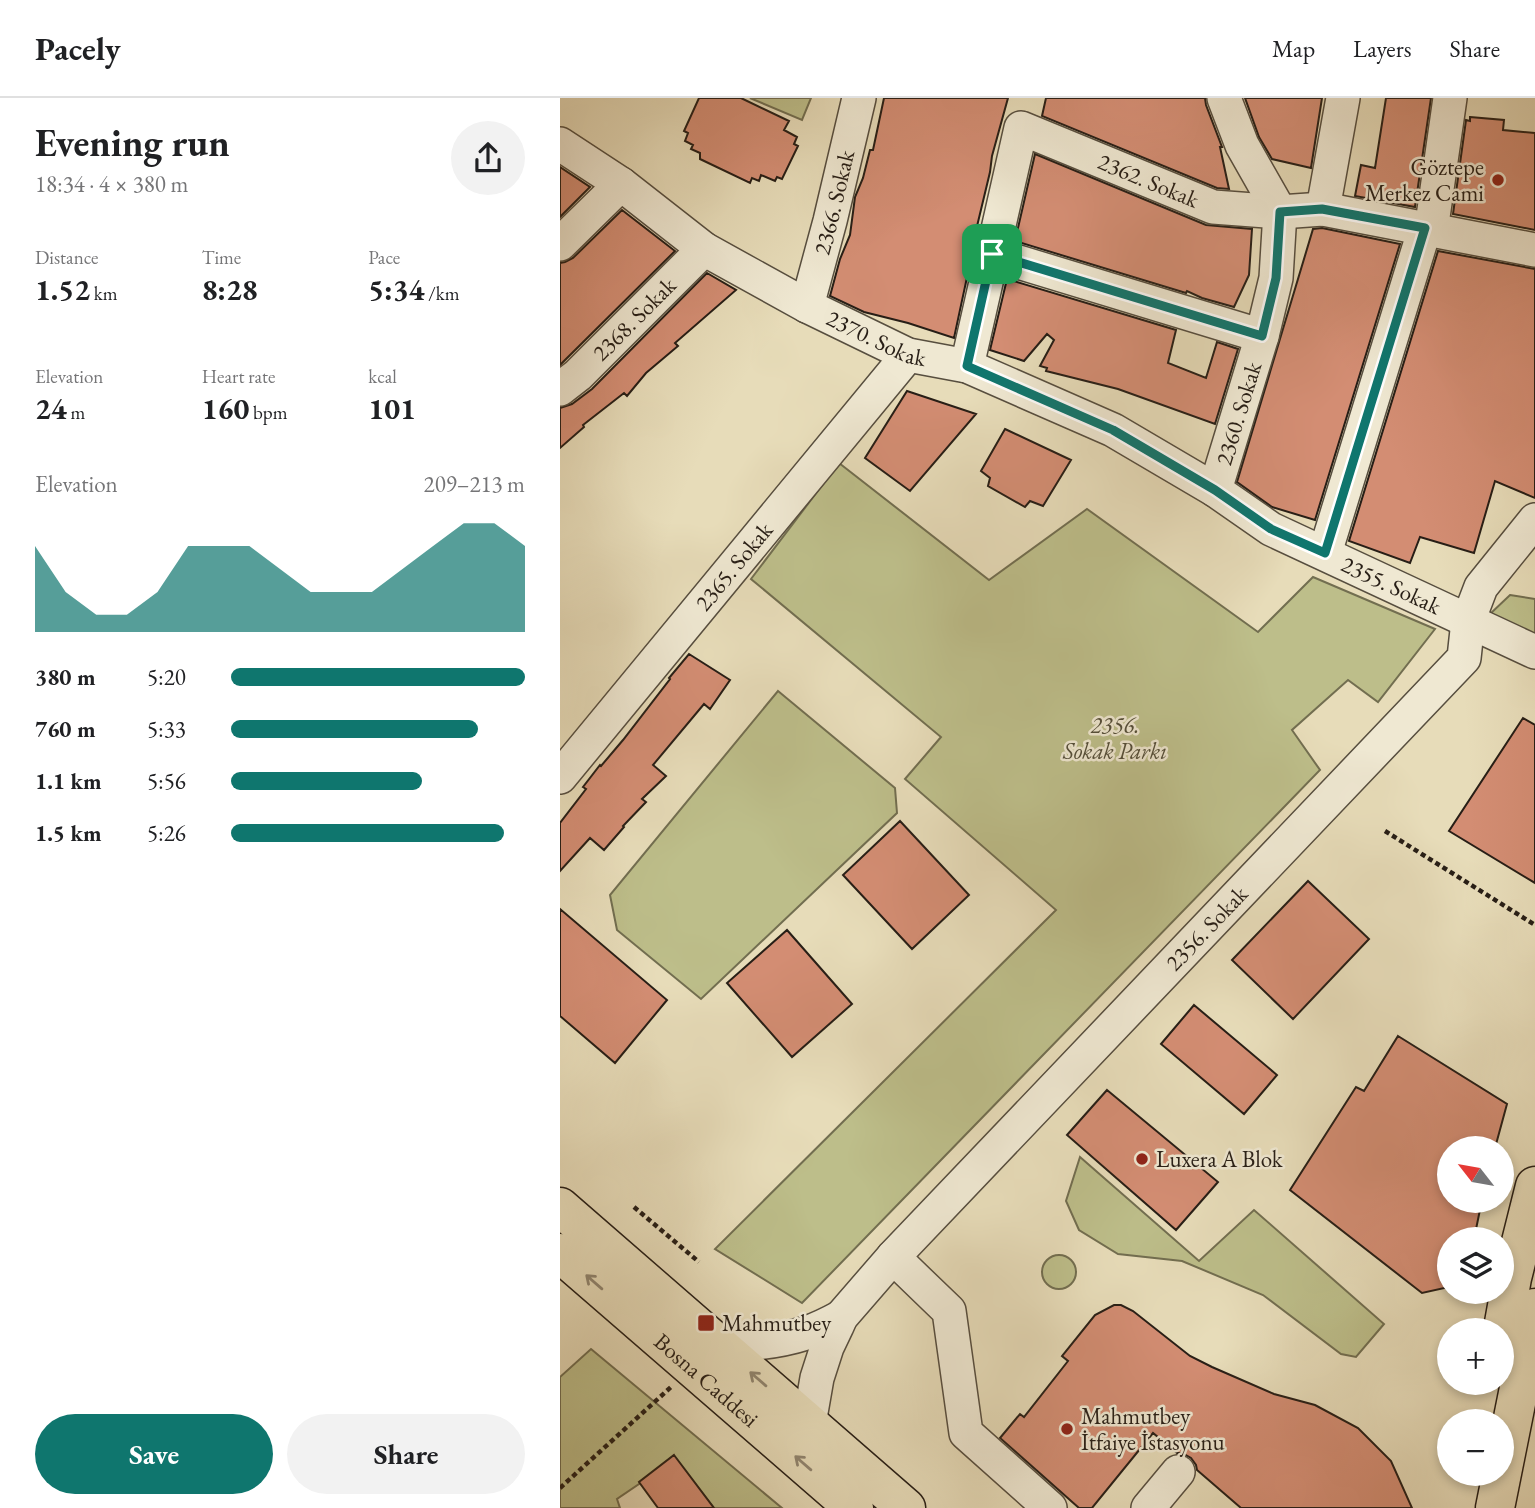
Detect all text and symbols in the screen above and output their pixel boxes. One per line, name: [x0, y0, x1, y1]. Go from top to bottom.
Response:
text: Pacely: [35, 27, 121, 70]
text: Map: [1272, 33, 1315, 64]
text: Layers: [1353, 33, 1412, 64]
text: Share: [1450, 33, 1500, 64]
text: Evening run: [35, 118, 230, 167]
button: share: [451, 121, 525, 195]
street label: 2366. Sokak: [807, 146, 861, 258]
street label: 2362. Sokak: [1094, 146, 1205, 215]
place label: Göztepe Merkez Cami: [1365, 152, 1484, 208]
text: 18:34 · 4 × 380 m: [35, 169, 188, 199]
marker: Göztepe Merkez Cami: [1490, 172, 1506, 188]
pin: [962, 224, 1022, 284]
icon: arrive: [973, 235, 1011, 273]
text: Distance: [35, 245, 98, 270]
text: Time: [202, 245, 241, 270]
text: Pace: [368, 245, 400, 270]
text: 1.52: [35, 270, 90, 309]
text: 8:28: [202, 270, 258, 309]
text: 5:34: [368, 270, 424, 309]
street label: 2368. Sokak: [586, 270, 683, 367]
text: km: [90, 281, 118, 306]
text: /km: [424, 281, 459, 306]
street label: 2370. Sokak: [822, 303, 930, 373]
street label: 2360. Sokak: [1208, 357, 1269, 469]
text: Elevation: [35, 364, 103, 389]
text: Heart rate: [202, 364, 275, 389]
text: kcal: [368, 364, 397, 389]
text: 24: [35, 389, 67, 428]
text: 160: [202, 389, 249, 428]
text: 101: [368, 389, 416, 428]
text: m: [67, 400, 85, 425]
text: bpm: [249, 400, 288, 425]
text: Elevation: [35, 469, 118, 499]
text: 209–213 m: [424, 469, 525, 499]
street label: 2365. Sokak: [688, 515, 780, 617]
street label: 2355. Sokak: [1337, 549, 1447, 622]
text: 380 m: [35, 662, 96, 692]
text: 5:20: [147, 662, 186, 692]
park label: 2356. Sokak Parkı: [1062, 710, 1167, 766]
text: 760 m: [35, 714, 96, 744]
text: 5:33: [147, 714, 186, 744]
text: 1.1 km: [35, 766, 102, 796]
text: 5:56: [147, 766, 186, 796]
text: 1.5 km: [35, 818, 102, 848]
text: 5:26: [147, 818, 186, 848]
street label: 2356. Sokak: [1159, 878, 1255, 977]
north arrow: [1437, 1136, 1514, 1213]
map controls: [1437, 1136, 1514, 1486]
place label: Luxera A Blok: [1156, 1144, 1284, 1174]
marker: Luxera A Blok: [1134, 1151, 1150, 1167]
button: layers: [1437, 1227, 1514, 1304]
one-way arrow: [585, 1274, 603, 1290]
place label: Mahmutbey: [722, 1308, 832, 1338]
marker: Mahmutbey: [696, 1313, 716, 1333]
button: +: [1437, 1318, 1514, 1395]
street label: Bosna Caddesi: [648, 1326, 765, 1434]
one-way arrow: [749, 1371, 767, 1387]
place label: Mahmutbey İtfaiye İstasyonu: [1081, 1401, 1225, 1457]
button: −: [1437, 1409, 1514, 1486]
button: Save: [35, 1414, 273, 1494]
button: Share: [287, 1414, 525, 1494]
marker: Mahmutbey İtfaiye İstasyonu: [1059, 1421, 1075, 1437]
one-way arrow: [794, 1455, 812, 1471]

